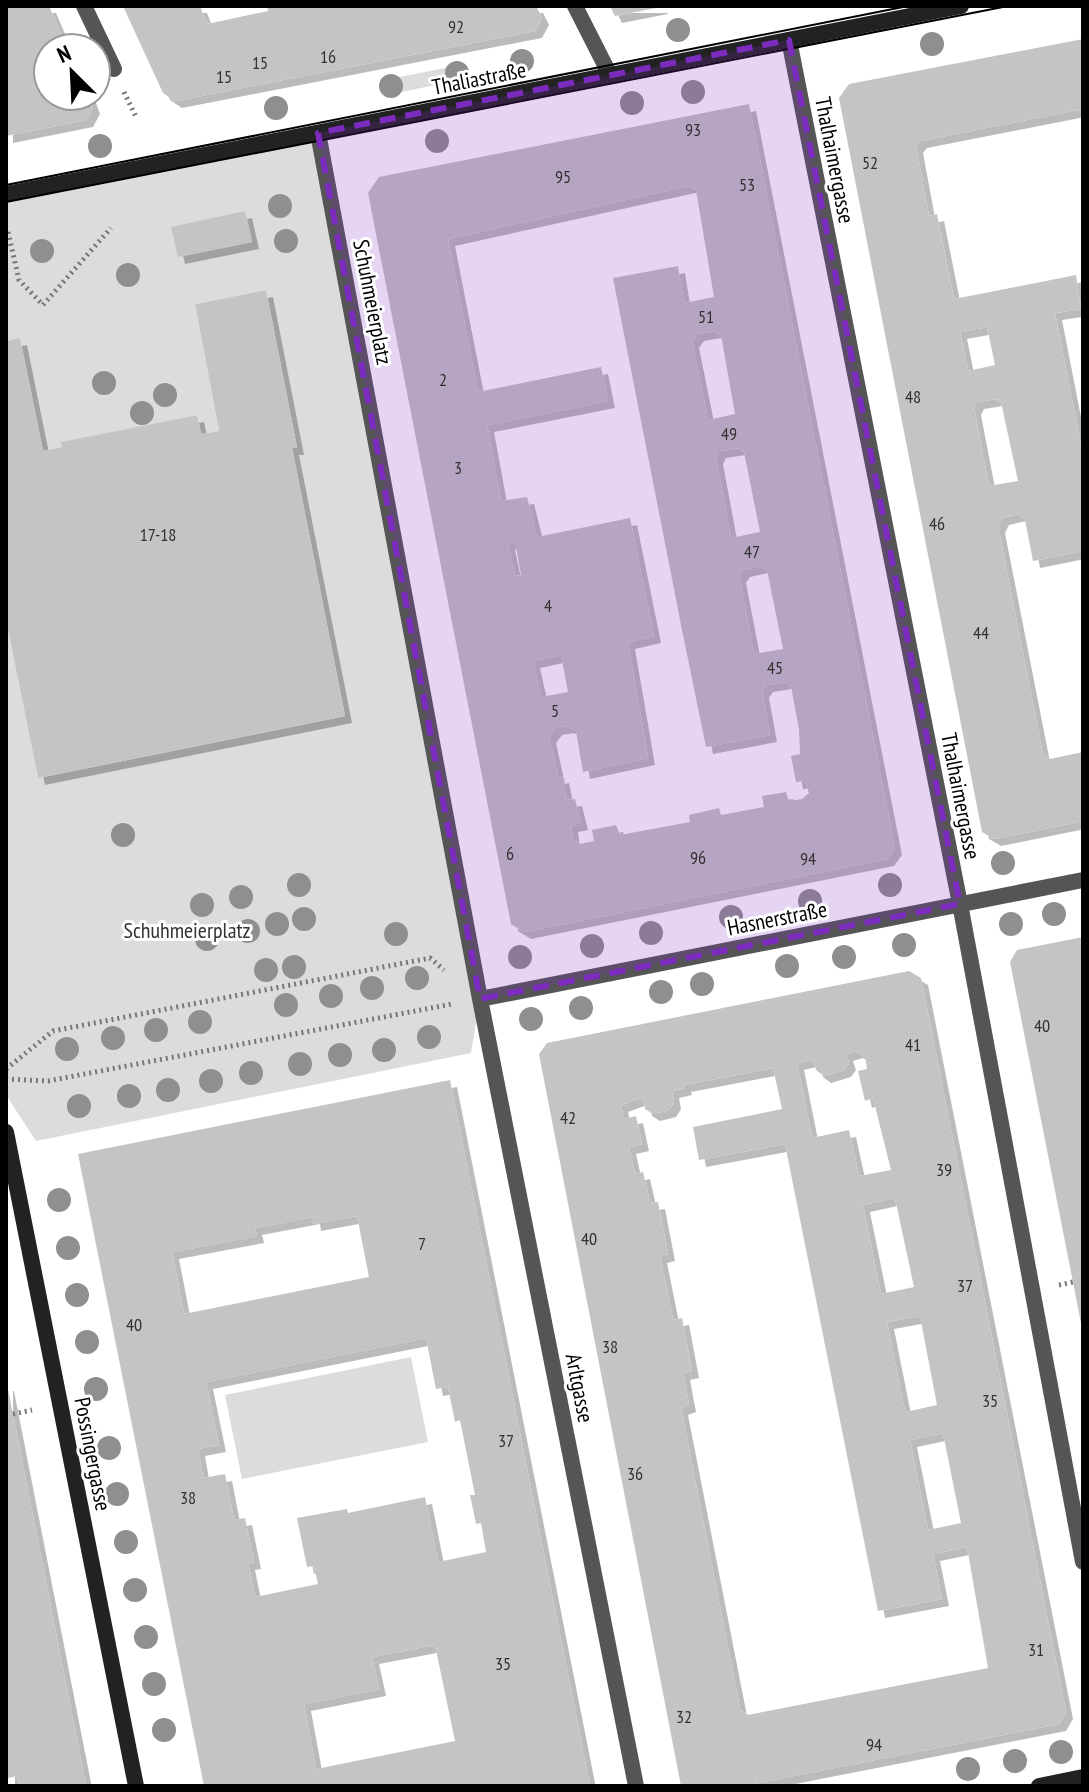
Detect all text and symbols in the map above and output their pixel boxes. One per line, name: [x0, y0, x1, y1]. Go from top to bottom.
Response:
house number: 92: [448, 15, 464, 38]
north arrow: [32, 32, 112, 112]
text: N: [53, 39, 75, 69]
house number: 16: [320, 45, 336, 68]
house number: 15: [252, 51, 268, 74]
street label: Thaliastraße: [430, 55, 528, 101]
house number: 15: [216, 65, 232, 88]
street label: Thalhaimergasse: [809, 94, 861, 226]
house number: 93: [685, 118, 701, 141]
house number: 52: [862, 151, 878, 174]
house number: 95: [555, 165, 571, 188]
house number: 53: [739, 173, 755, 196]
street label: Schuhmeierplatz: [347, 237, 399, 367]
house number: 51: [698, 305, 714, 328]
house number: 2: [439, 368, 447, 391]
house number: 48: [905, 385, 921, 408]
house number: 49: [721, 422, 737, 445]
house number: 3: [454, 456, 462, 479]
house number: 46: [929, 512, 945, 535]
house number: 17-18: [140, 523, 176, 546]
house number: 47: [744, 540, 760, 563]
house number: 4: [544, 594, 552, 617]
house number: 44: [973, 621, 989, 644]
house number: 45: [767, 656, 783, 679]
house number: 5: [551, 699, 559, 722]
street label: Thalhaimergasse: [935, 730, 987, 862]
house number: 6: [506, 842, 514, 865]
house number: 96: [690, 846, 706, 869]
house number: 94: [800, 847, 816, 870]
street label: Hasnerstraße: [725, 895, 829, 941]
park label: Schuhmeierplatz: [124, 916, 251, 944]
house number: 40: [1034, 1014, 1050, 1037]
house number: 41: [905, 1033, 921, 1056]
house number: 42: [560, 1106, 576, 1129]
house number: 39: [936, 1158, 952, 1181]
house number: 40: [581, 1227, 597, 1250]
house number: 7: [418, 1232, 426, 1255]
house number: 37: [957, 1274, 973, 1297]
house number: 40: [126, 1313, 142, 1336]
house number: 38: [602, 1335, 618, 1358]
street label: Arltgasse: [560, 1351, 600, 1425]
house number: 35: [982, 1389, 998, 1412]
street label: Possingergasse: [68, 1395, 118, 1513]
house number: 37: [498, 1429, 514, 1452]
house number: 36: [627, 1462, 643, 1485]
house number: 38: [180, 1486, 196, 1509]
house number: 31: [1028, 1638, 1044, 1661]
house number: 35: [495, 1652, 511, 1675]
house number: 32: [676, 1705, 692, 1728]
house number: 94: [866, 1733, 882, 1756]

